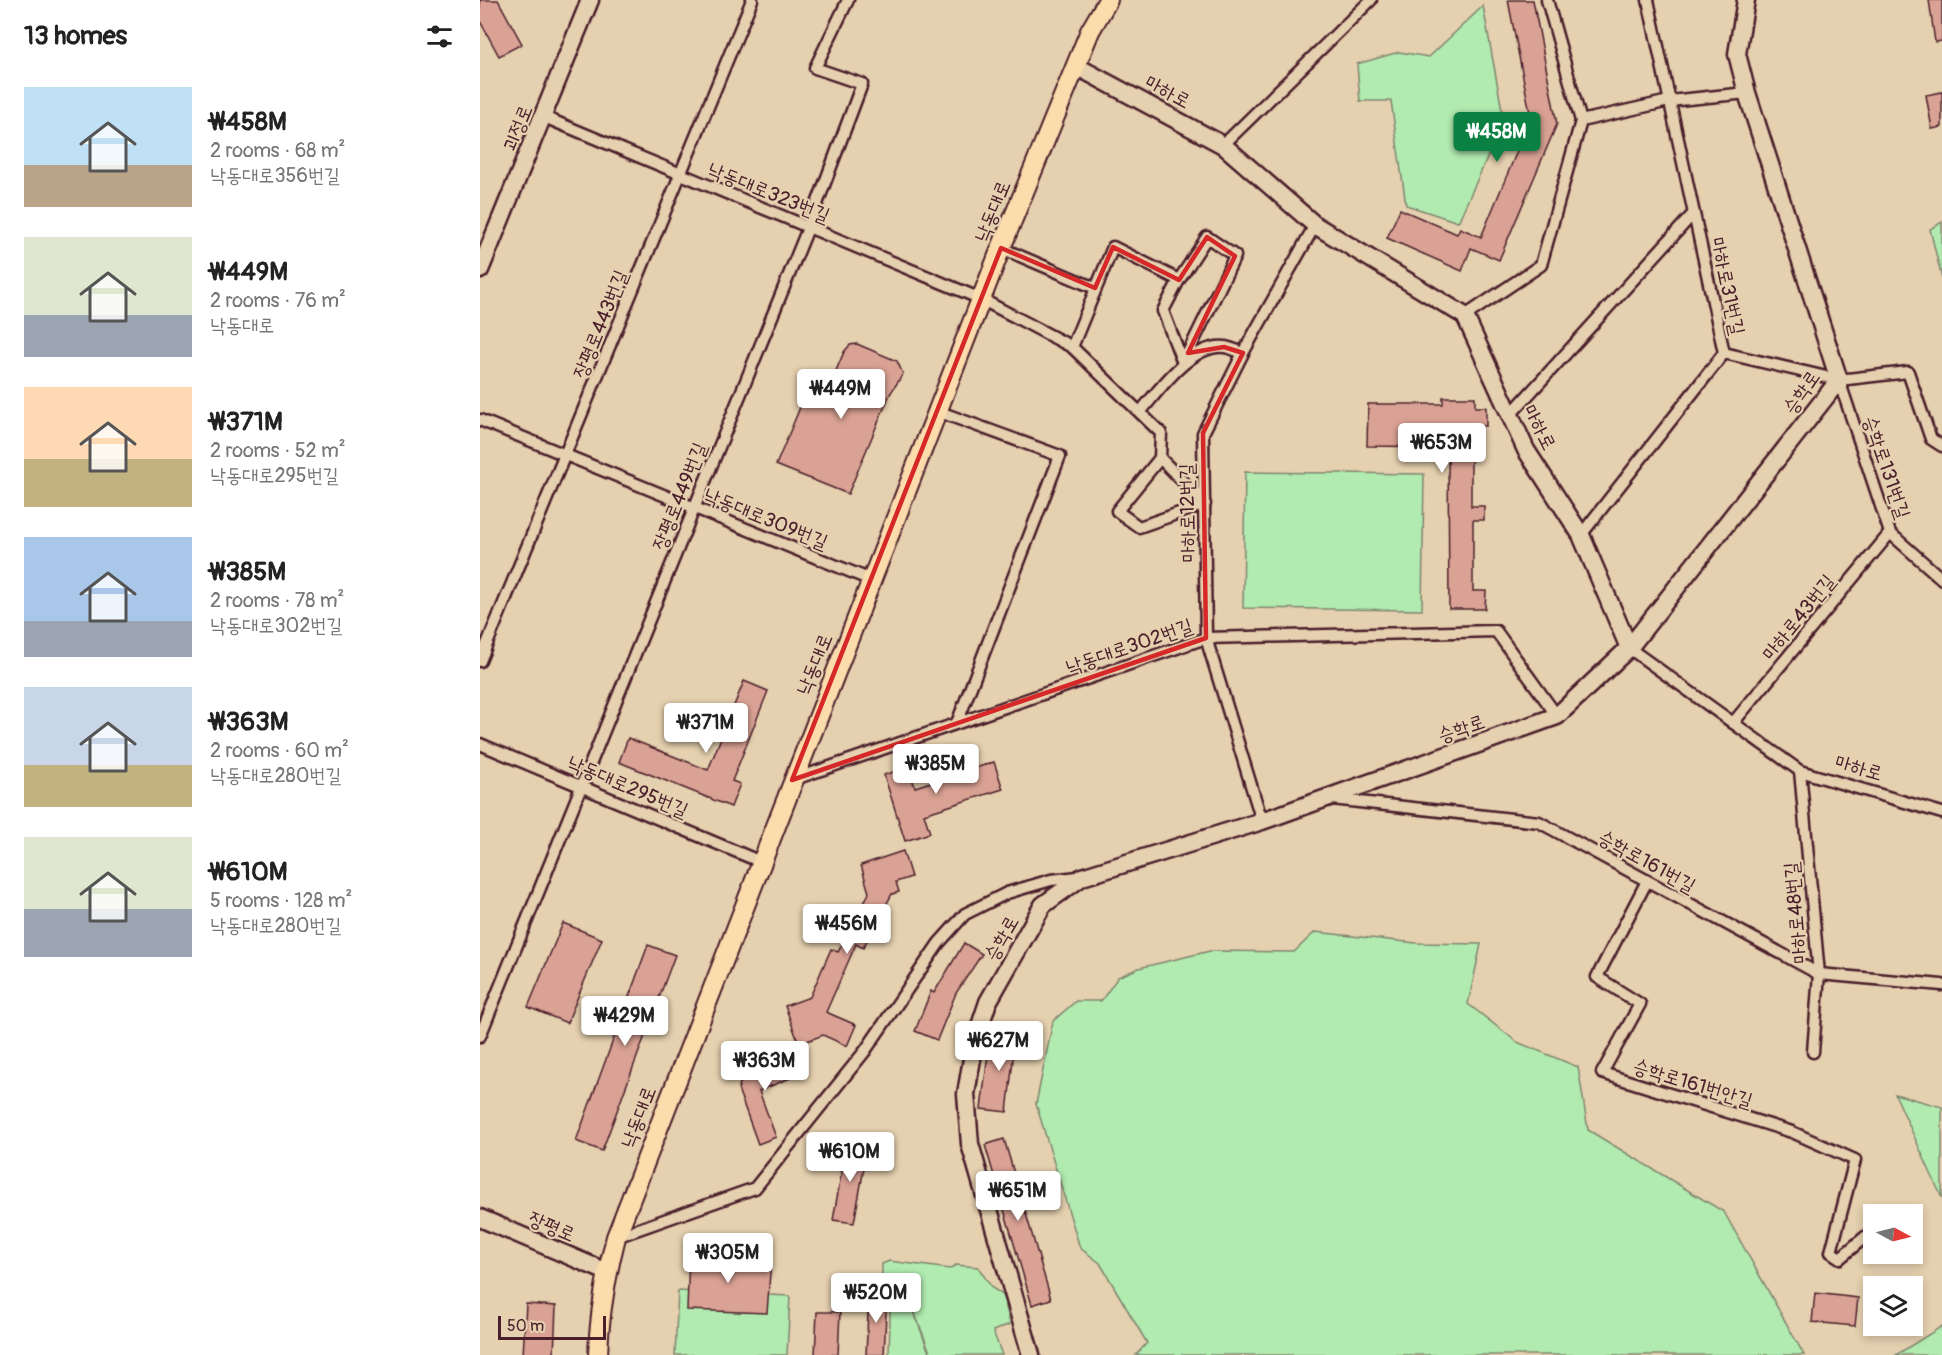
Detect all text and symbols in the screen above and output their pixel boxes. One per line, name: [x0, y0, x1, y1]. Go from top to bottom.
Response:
text: 13 homes: [24, 20, 127, 52]
icon: filters: [423, 20, 456, 53]
street label: 마하로: [1141, 69, 1195, 114]
street label: 괴정로: [497, 101, 538, 155]
text: ₩458M: [210, 106, 287, 138]
icon: home: [72, 111, 144, 183]
pin: ₩458M: [1455, 112, 1539, 163]
text: ₩458M: [1468, 119, 1526, 144]
text: 2 rooms · 68 m²: [210, 138, 345, 163]
street label: 낙동대로323번길: [704, 157, 834, 228]
text: 낙동대로356번길: [210, 163, 340, 188]
street label: 낙동대로: [969, 177, 1016, 246]
street label: 마하로31번길: [1705, 235, 1750, 337]
text: ₩449M: [210, 256, 288, 288]
icon: home: [72, 261, 144, 333]
street label: 장평로443번길: [567, 266, 634, 382]
text: 2 rooms · 76 m²: [210, 288, 346, 313]
text: 낙동대로: [210, 313, 274, 338]
street label: 승학로: [1777, 365, 1825, 419]
pin: ₩449M: [799, 369, 883, 420]
text: ₩449M: [811, 376, 871, 401]
street label: 마하로: [1517, 400, 1562, 454]
text: ₩371M: [210, 406, 283, 438]
icon: home: [72, 411, 144, 483]
street label: 승학로131번길: [1857, 412, 1916, 522]
pin: ₩653M: [1400, 423, 1484, 474]
text: ₩653M: [1412, 430, 1472, 455]
text: 2 rooms · 52 m²: [210, 438, 346, 463]
street label: 장평로449번길: [647, 439, 712, 554]
text: 낙동대로295번길: [210, 463, 339, 488]
street label: 마하로12번길: [1174, 463, 1201, 563]
street label: 낙동대로309번길: [700, 482, 832, 555]
text: ₩385M: [210, 556, 286, 588]
icon: home: [72, 561, 144, 633]
street label: 마하로43번길: [1756, 569, 1841, 665]
text: 2 rooms · 78 m²: [210, 588, 344, 613]
text: 낙동대로302번길: [210, 613, 343, 638]
street label: 낙동대로302번길: [1062, 613, 1196, 680]
street label: 낙동대로: [791, 630, 838, 699]
pin: ₩371M: [664, 703, 748, 754]
text: ₩363M: [210, 706, 288, 738]
street label: 승학로: [1434, 709, 1488, 748]
text: ₩371M: [678, 710, 734, 735]
icon: home: [72, 711, 144, 783]
text: 2 rooms · 60 m²: [210, 738, 349, 763]
pin: ₩385M: [894, 744, 978, 795]
street label: 마하로: [1832, 749, 1886, 786]
street label: 낙동대로295번길: [564, 750, 692, 823]
text: ₩385M: [907, 751, 965, 776]
text: 낙동대로280번길: [210, 763, 341, 788]
street label: 승학로161번길: [1594, 824, 1700, 898]
text: ₩610M: [210, 856, 287, 888]
icon: home: [72, 861, 144, 933]
street label: 마하로48번길: [1779, 861, 1812, 965]
text: 5 rooms · 128 m²: [210, 888, 352, 913]
pin: ₩456M: [805, 904, 889, 955]
text: ₩456M: [817, 911, 877, 936]
street label: 승학로: [979, 911, 1024, 965]
text: 낙동대로280번길: [210, 913, 341, 938]
pin: ₩429M: [583, 996, 667, 1047]
text: ₩429M: [595, 1003, 655, 1028]
pin: ₩627M: [957, 1021, 1041, 1072]
text: ₩627M: [969, 1028, 1029, 1053]
pin: ₩363M: [723, 1041, 807, 1092]
text: ₩363M: [735, 1048, 795, 1073]
street label: 승학로161번안길: [1630, 1053, 1756, 1114]
street label: 낙동대로: [615, 1083, 662, 1152]
pin: ₩610M: [808, 1132, 892, 1183]
text: ₩610M: [820, 1139, 880, 1164]
pin: ₩651M: [976, 1171, 1060, 1222]
text: ₩651M: [990, 1178, 1046, 1203]
north arrow: [1863, 1204, 1923, 1264]
map controls: [1863, 1204, 1923, 1336]
street label: 장평로: [525, 1206, 579, 1247]
pin: ₩305M: [686, 1233, 770, 1284]
text: ₩305M: [697, 1240, 759, 1265]
pin: ₩520M: [834, 1273, 918, 1324]
button: layers: [1863, 1276, 1923, 1336]
text: ₩520M: [845, 1280, 907, 1305]
scale bar: [498, 1313, 606, 1340]
text: 50 m: [507, 1316, 544, 1336]

